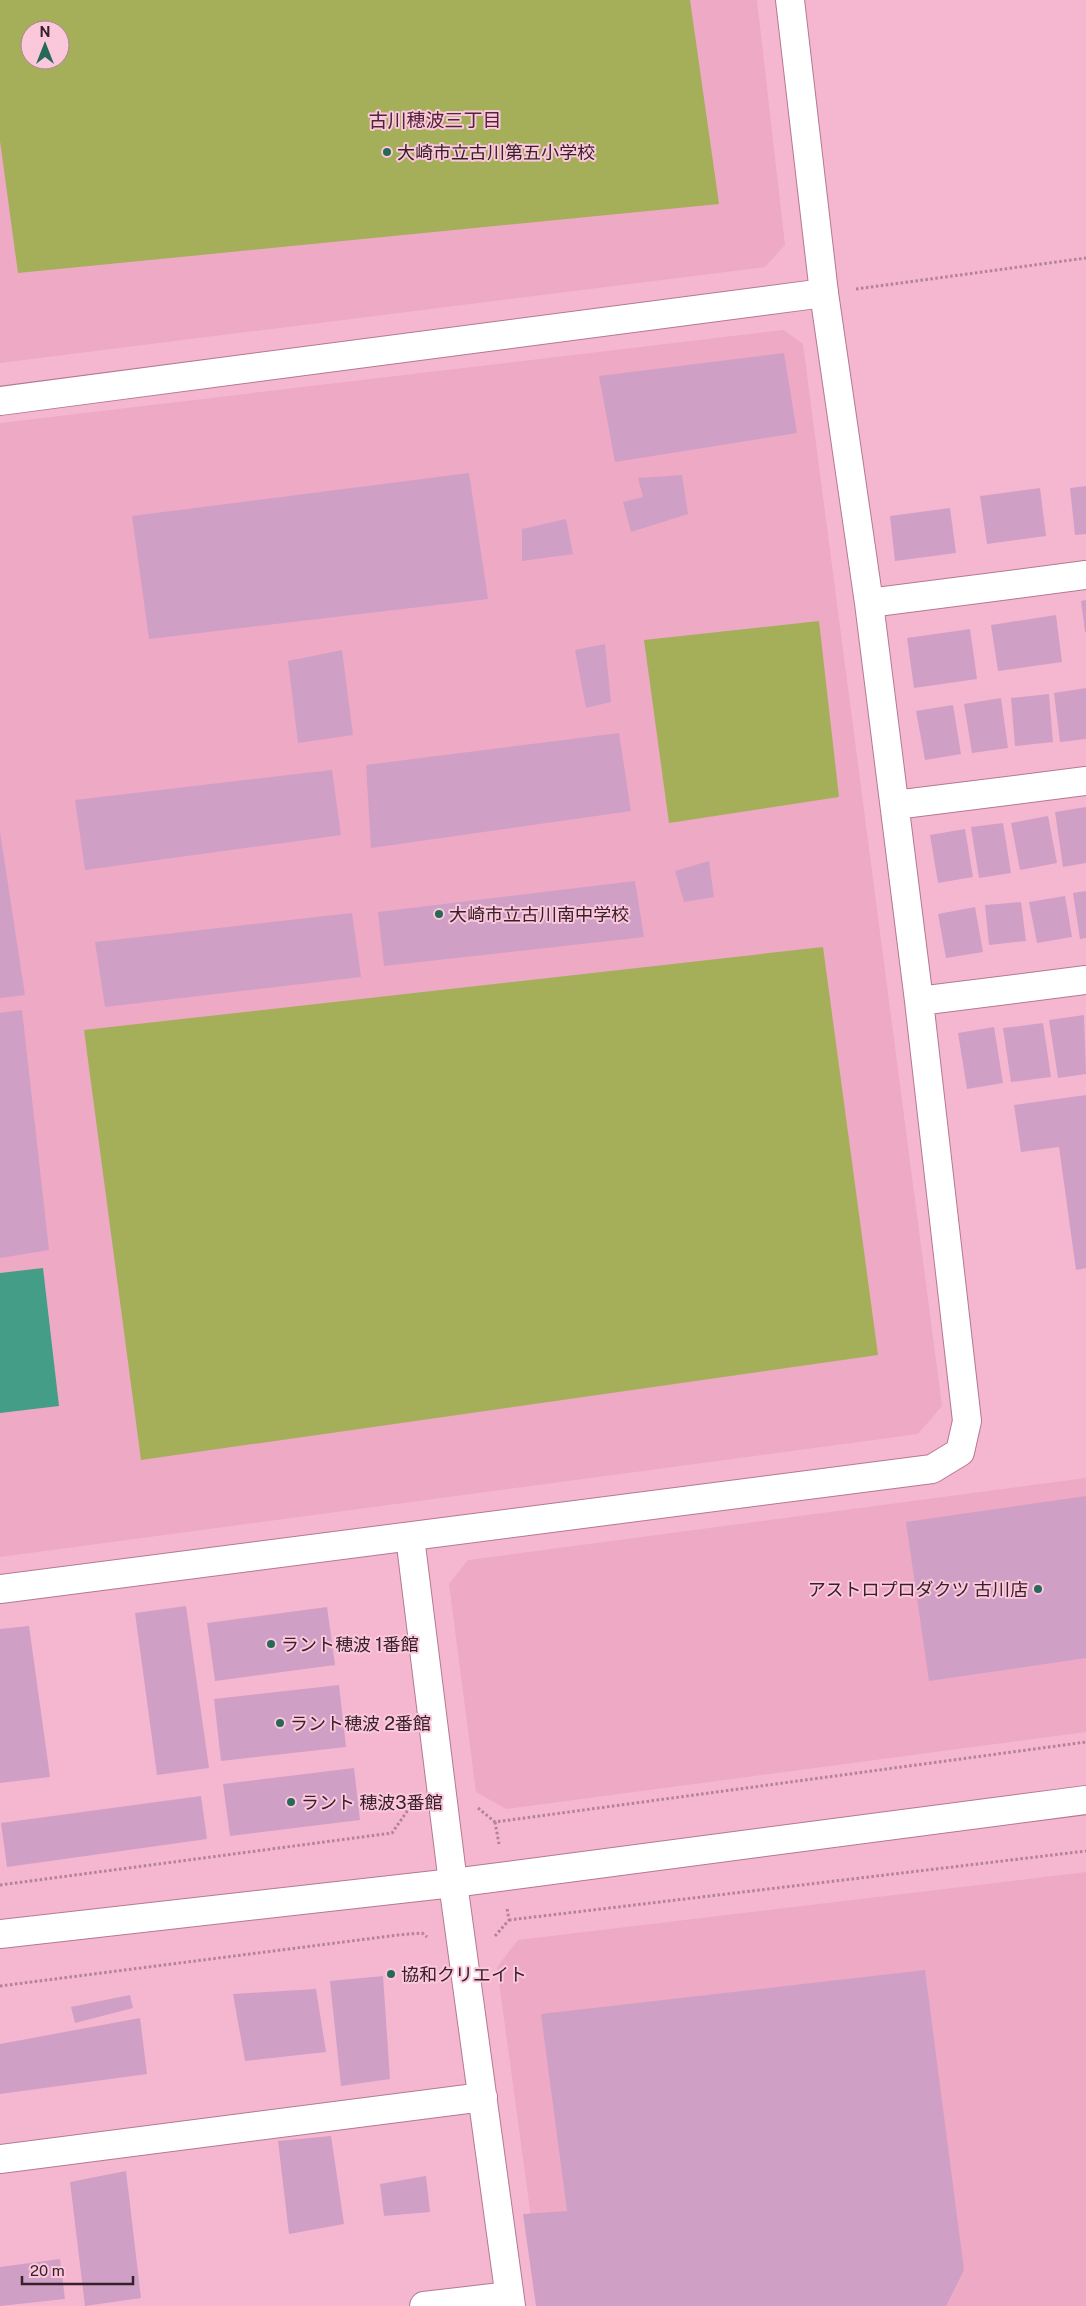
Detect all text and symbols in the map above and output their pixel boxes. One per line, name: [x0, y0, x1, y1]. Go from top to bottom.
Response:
north arrow: [20, 20, 70, 70]
text: N: [40, 24, 50, 40]
district label: 古川穂波三丁目: [368, 109, 502, 131]
place label: 大崎市立古川第五小学校: [397, 142, 595, 163]
marker: 大崎市立古川第五小学校: [381, 146, 393, 158]
place label: 大崎市立古川南中学校: [449, 904, 629, 925]
marker: 大崎市立古川南中学校: [433, 908, 445, 920]
place label: アストロプロダクツ 古川店: [808, 1579, 1028, 1600]
marker: アストロプロダクツ 古川店: [1032, 1583, 1044, 1595]
place label: ラント穂波 1番館: [281, 1634, 419, 1655]
marker: ラント穂波 1番館: [265, 1638, 277, 1650]
place label: ラント穂波 2番館: [290, 1713, 431, 1734]
marker: ラント穂波 2番館: [274, 1717, 286, 1729]
place label: ラント 穂波3番館: [301, 1792, 443, 1813]
marker: ラント 穂波3番館: [285, 1796, 297, 1808]
place label: 協和クリエイト: [401, 1964, 527, 1985]
marker: 協和クリエイト: [385, 1968, 397, 1980]
scale bar: [22, 2254, 134, 2286]
text: 20 m: [30, 2262, 65, 2279]

